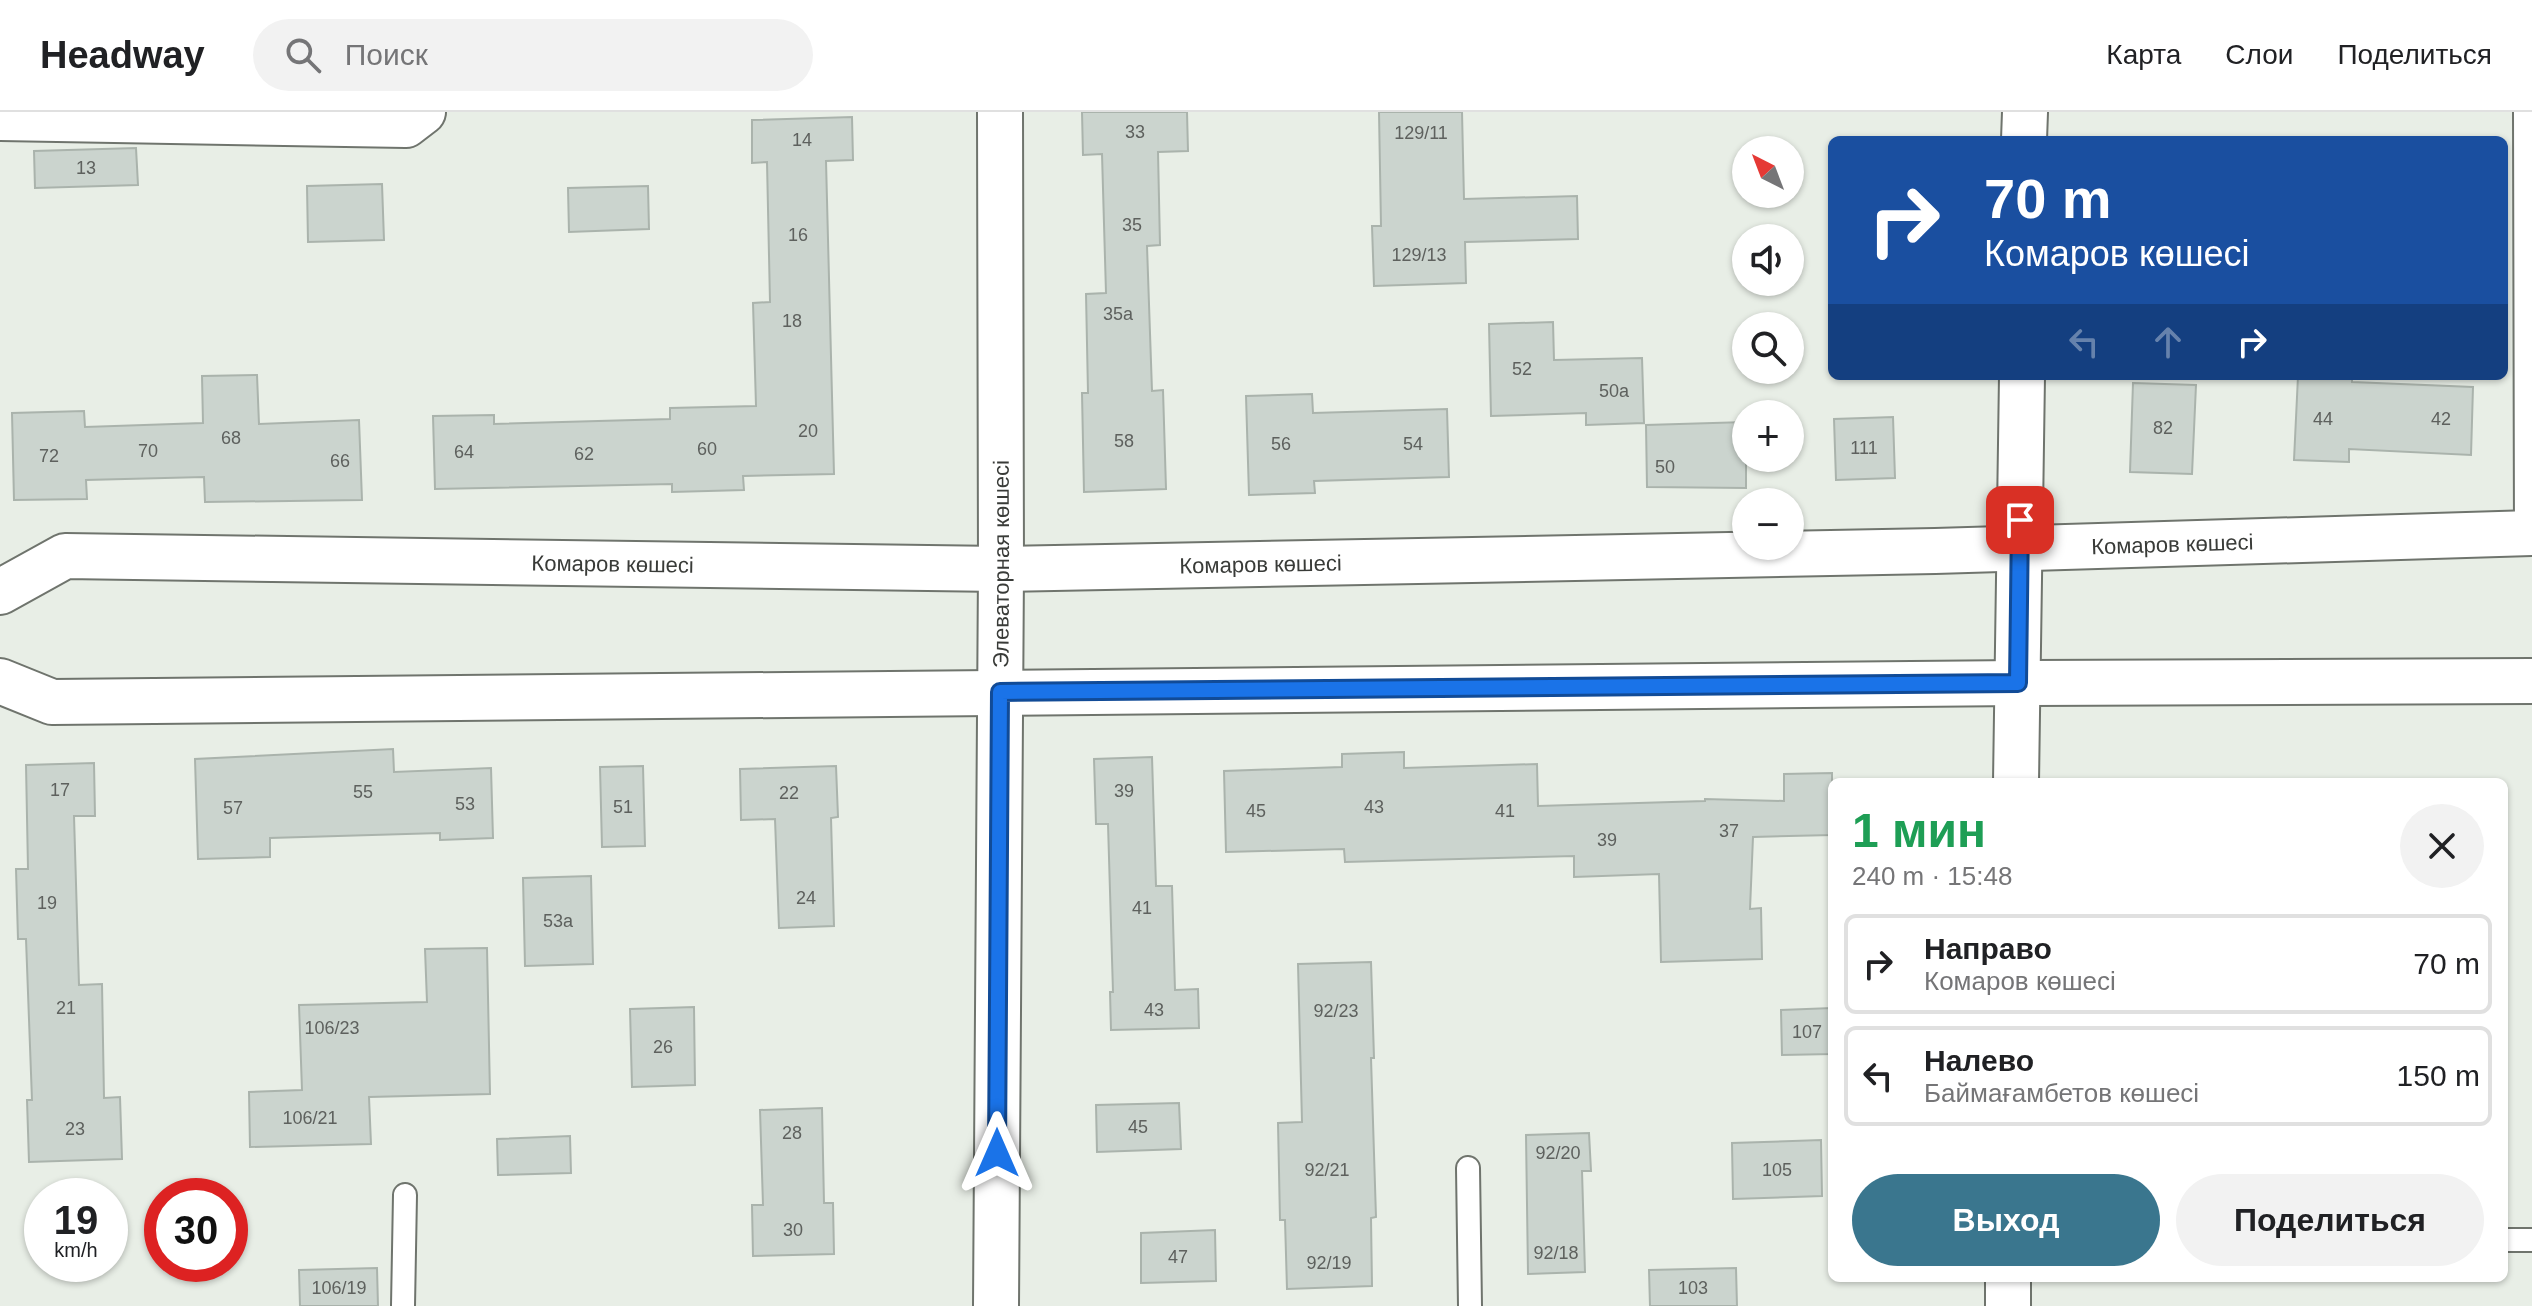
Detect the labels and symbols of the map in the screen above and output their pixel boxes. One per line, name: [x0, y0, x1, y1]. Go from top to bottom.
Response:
house number: 33: [1125, 122, 1145, 142]
house number: 129/11: [1394, 123, 1448, 143]
house number: 14: [792, 130, 812, 150]
north arrow: [1732, 136, 1804, 208]
house number: 13: [76, 158, 96, 178]
house number: 35: [1122, 215, 1142, 235]
house number: 16: [788, 225, 808, 245]
house number: 129/13: [1391, 245, 1447, 265]
house number: 35а: [1103, 304, 1134, 324]
house number: 18: [782, 311, 802, 331]
house number: 52: [1512, 359, 1532, 379]
house number: 50а: [1599, 381, 1630, 401]
house number: 44: [2313, 409, 2333, 429]
house number: 42: [2431, 409, 2451, 429]
house number: 82: [2153, 418, 2173, 438]
house number: 20: [798, 421, 818, 441]
house number: 68: [221, 428, 241, 448]
house number: 58: [1114, 431, 1134, 451]
house number: 56: [1271, 434, 1291, 454]
house number: 54: [1403, 434, 1423, 454]
house number: 111: [1850, 438, 1878, 458]
house number: 60: [697, 439, 717, 459]
house number: 70: [138, 441, 158, 461]
house number: 64: [454, 442, 474, 462]
house number: 62: [574, 444, 594, 464]
house number: 72: [39, 446, 59, 466]
house number: 66: [330, 451, 350, 471]
house number: 50: [1655, 457, 1675, 477]
street label: Элеваторная көшесі: [988, 460, 1014, 668]
pin: [1986, 486, 2054, 554]
street label: Комаров көшесі: [2091, 529, 2254, 559]
street label: Комаров көшесі: [531, 550, 694, 578]
street label: Комаров көшесі: [1179, 550, 1342, 579]
house number: 17: [50, 780, 70, 800]
house number: 39: [1114, 781, 1134, 801]
house number: 55: [353, 782, 373, 802]
house number: 22: [779, 783, 799, 803]
house number: 53: [455, 794, 475, 814]
house number: 51: [613, 797, 633, 817]
house number: 43: [1364, 797, 1384, 817]
house number: 57: [223, 798, 243, 818]
house number: 45: [1246, 801, 1266, 821]
house number: 41: [1495, 801, 1515, 821]
house number: 37: [1719, 821, 1739, 841]
house number: 39: [1597, 830, 1617, 850]
house number: 24: [796, 888, 816, 908]
house number: 19: [37, 893, 57, 913]
house number: 41: [1132, 898, 1152, 918]
house number: 53а: [543, 911, 574, 931]
house number: 21: [56, 998, 76, 1018]
house number: 43: [1144, 1000, 1164, 1020]
house number: 92/23: [1313, 1001, 1359, 1021]
house number: 106/23: [304, 1018, 360, 1038]
house number: 107: [1792, 1022, 1822, 1042]
house number: 26: [653, 1037, 673, 1057]
house number: 106/21: [282, 1108, 338, 1128]
position arrow: [955, 1111, 1039, 1195]
house number: 45: [1128, 1117, 1148, 1137]
house number: 23: [65, 1119, 85, 1139]
house number: 28: [782, 1123, 802, 1143]
house number: 92/20: [1535, 1143, 1581, 1163]
house number: 92/21: [1304, 1160, 1350, 1180]
house number: 105: [1762, 1160, 1792, 1180]
speed limit sign: 30: [144, 1178, 248, 1282]
house number: 30: [783, 1220, 803, 1240]
house number: 92/18: [1533, 1243, 1579, 1263]
house number: 47: [1168, 1247, 1188, 1267]
house number: 92/19: [1306, 1253, 1352, 1273]
house number: 106/19: [311, 1278, 367, 1298]
house number: 103: [1678, 1278, 1708, 1298]

